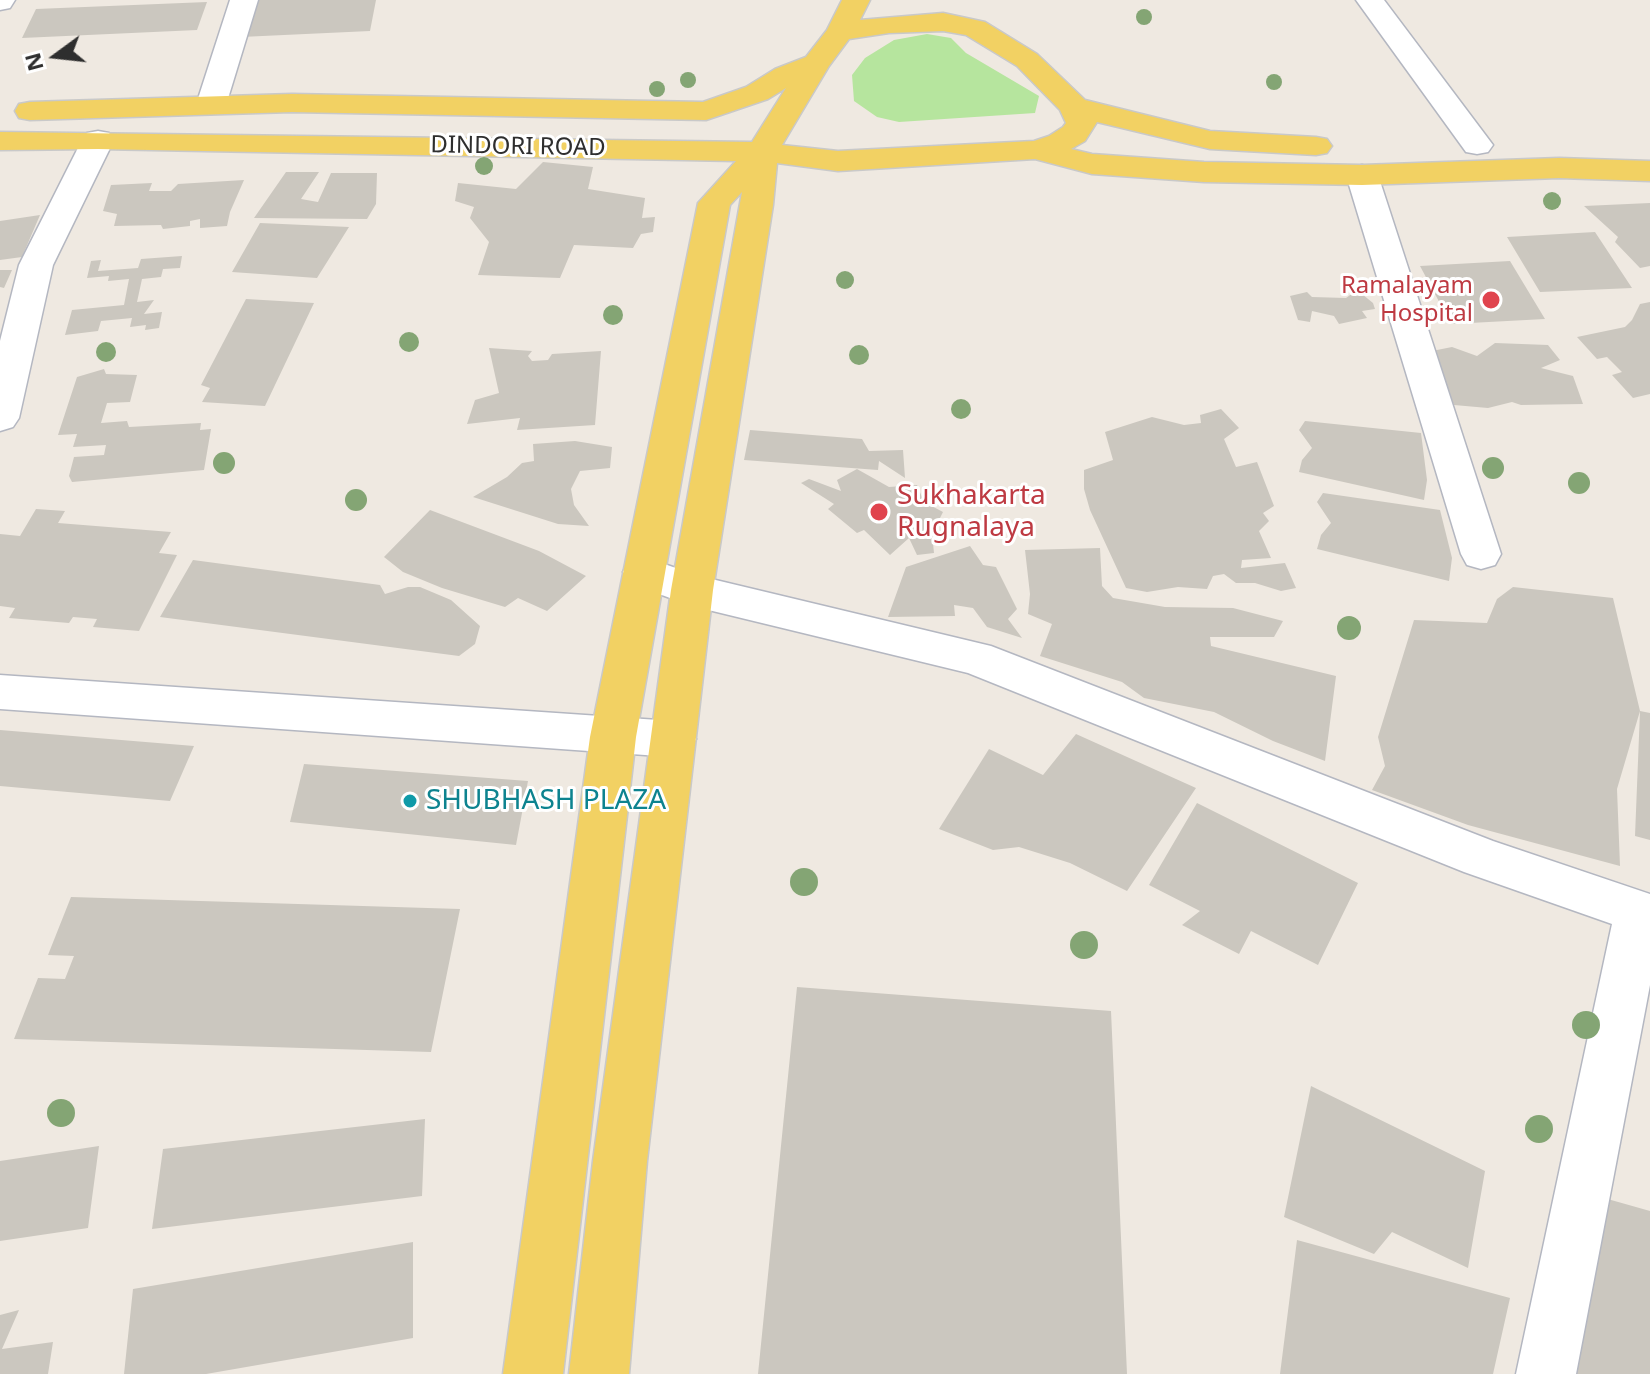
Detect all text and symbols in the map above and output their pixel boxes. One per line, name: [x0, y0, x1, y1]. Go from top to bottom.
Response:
north arrow: [16, 16, 96, 96]
text: N: [16, 50, 50, 75]
street label: DINDORI ROAD: [430, 131, 606, 163]
place label: Ramalayam Hospital: [1341, 272, 1473, 328]
marker: Ramalayam Hospital: [1480, 289, 1502, 311]
place label: Sukhakarta Rugnalaya: [897, 479, 1046, 545]
marker: Sukhakarta Rugnalaya: [868, 501, 890, 523]
place label: SHUBHASH PLAZA: [426, 784, 666, 818]
marker: SHUBHASH PLAZA: [401, 792, 419, 810]

